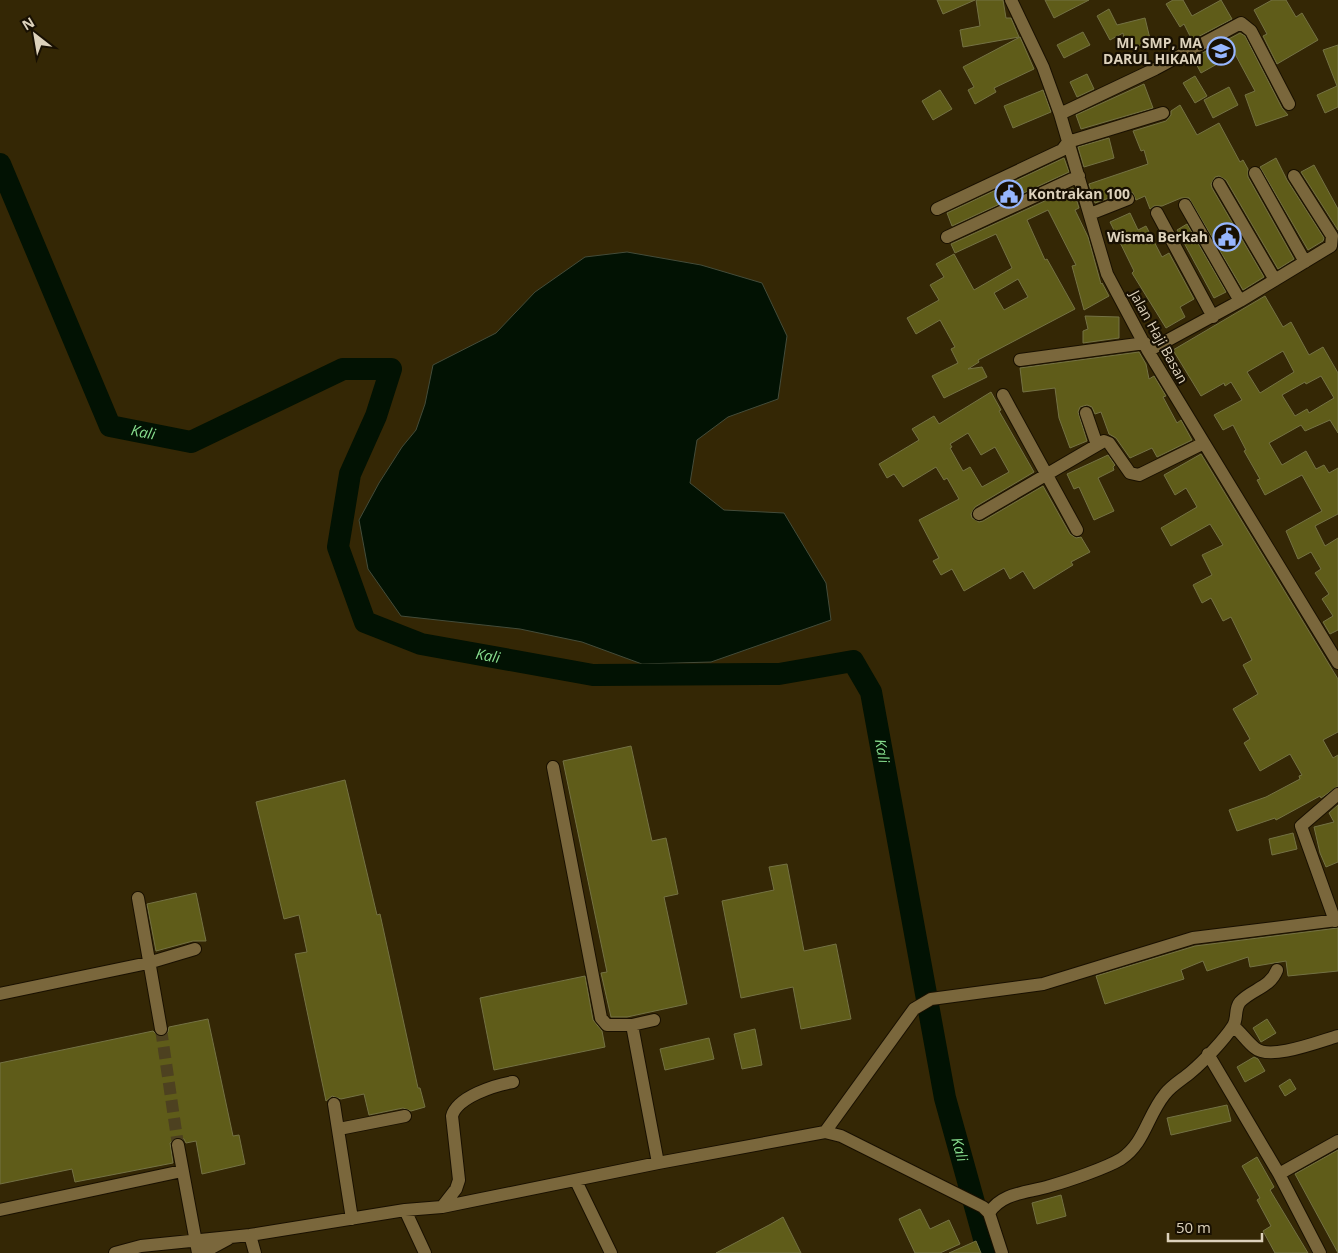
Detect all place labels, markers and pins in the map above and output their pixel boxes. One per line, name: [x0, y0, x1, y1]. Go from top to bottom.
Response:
place label: MI, SMP, MA DARUL HIKAM: [1103, 33, 1202, 68]
school or university icon: MI, SMP, MA DARUL HIKAM: [1206, 36, 1236, 66]
public building icon: Kontrakan 100: [994, 179, 1024, 209]
place label: Kontrakan 100: [1028, 184, 1130, 203]
public building icon: Wisma Berkah: [1212, 222, 1242, 252]
place label: Wisma Berkah: [1107, 227, 1208, 246]

